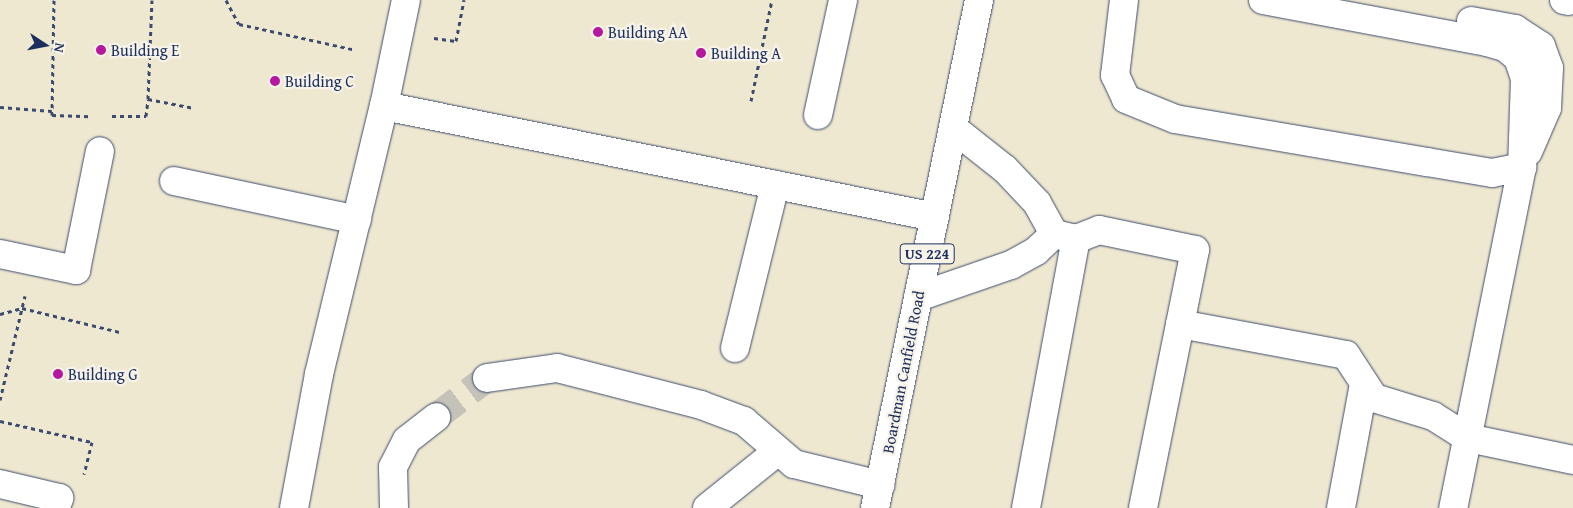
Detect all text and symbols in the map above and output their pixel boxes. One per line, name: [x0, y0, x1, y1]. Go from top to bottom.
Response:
north arrow: [20, 20, 70, 70]
place label: Building AA: [608, 22, 688, 42]
marker: Building AA: [592, 26, 604, 38]
place label: Building E: [111, 40, 179, 60]
text: N: [49, 41, 70, 54]
place label: Building A: [711, 43, 781, 63]
marker: Building E: [95, 44, 107, 56]
marker: Building A: [695, 47, 707, 59]
place label: Building C: [285, 71, 354, 91]
marker: Building C: [269, 75, 281, 87]
road number: US 224: [900, 242, 954, 266]
street label: Boardman Canfield Road: [878, 289, 928, 455]
place label: Building G: [68, 364, 138, 384]
marker: Building G: [52, 368, 64, 380]

